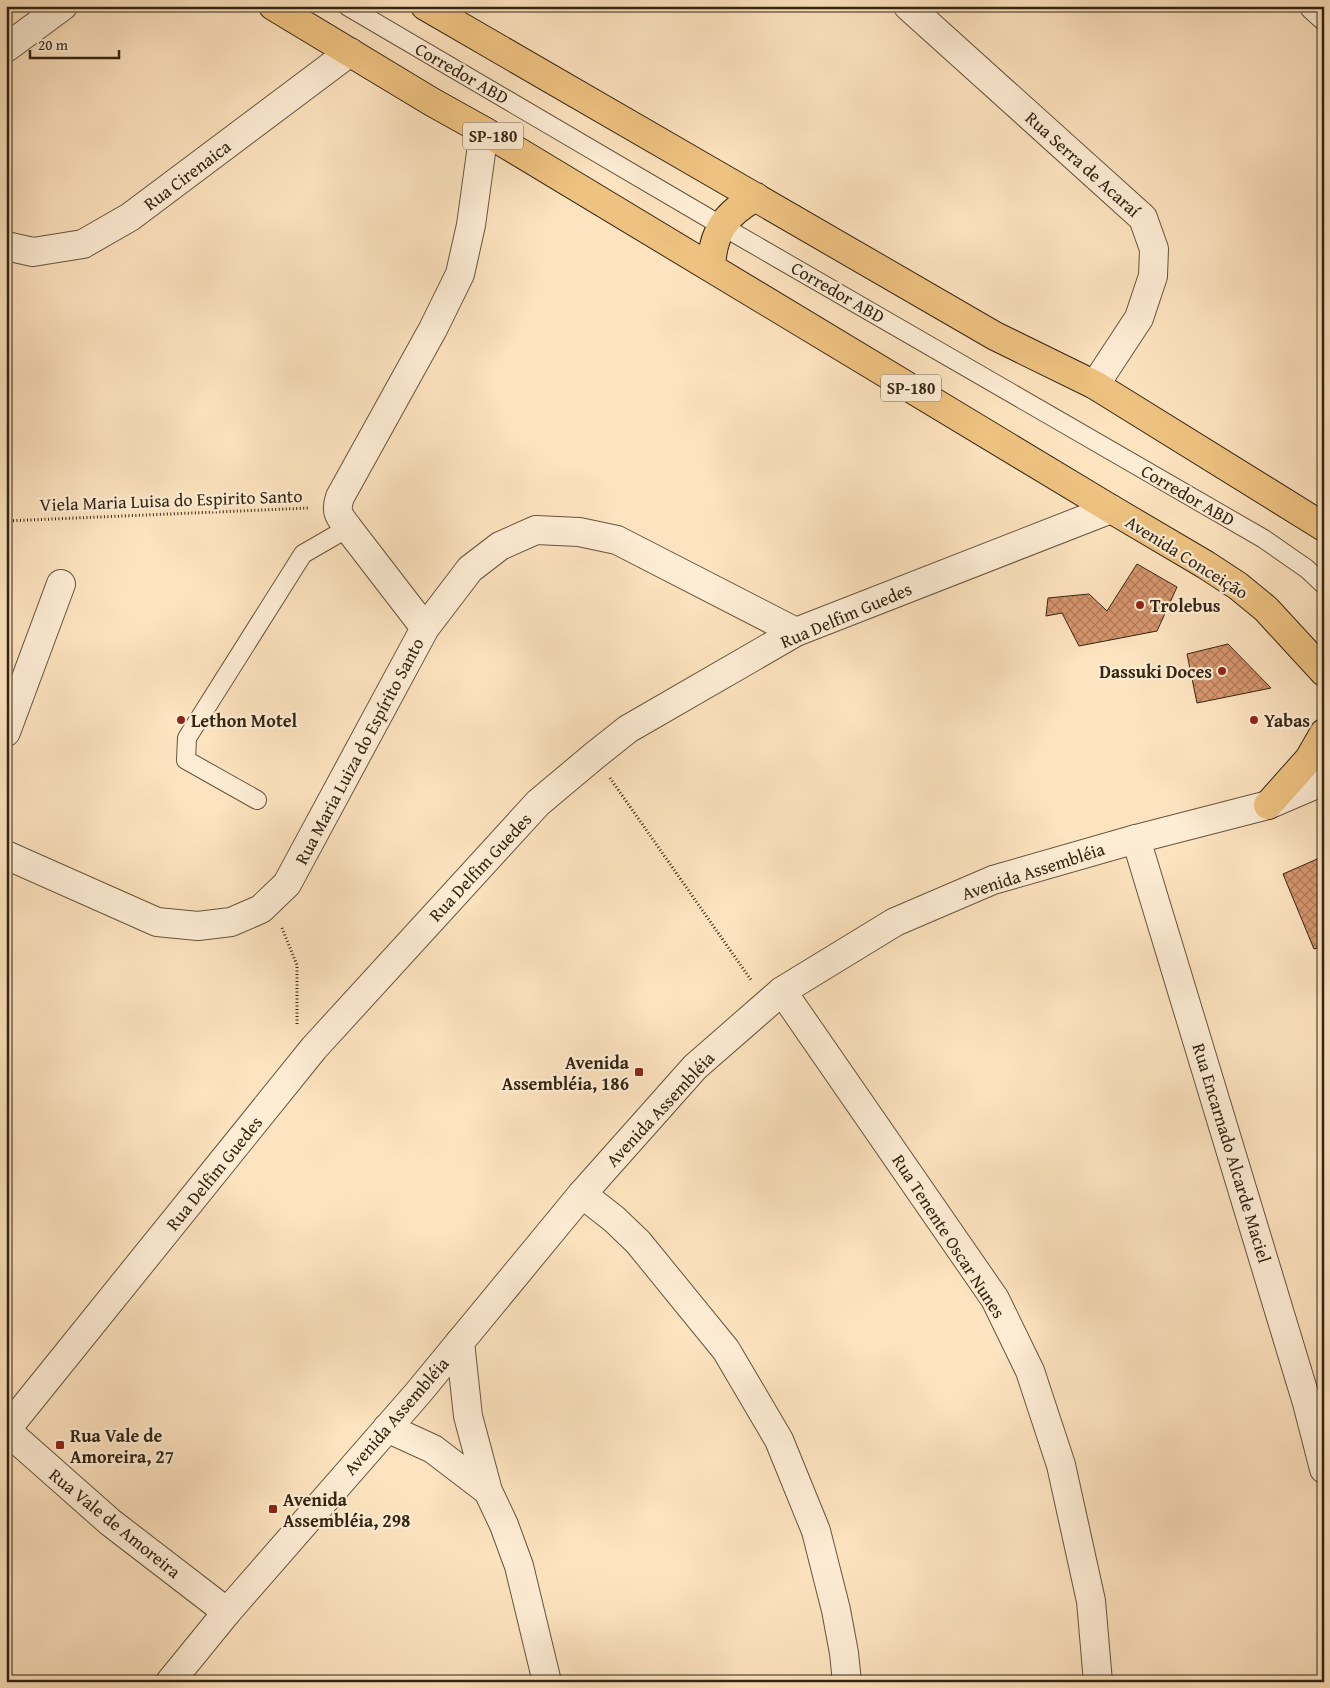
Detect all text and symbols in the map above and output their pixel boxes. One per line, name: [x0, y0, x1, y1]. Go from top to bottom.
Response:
scale bar: [30, 28, 119, 60]
text: 20 m: [38, 34, 69, 55]
street label: Corredor ABD: [410, 35, 514, 111]
street label: Rua Serra de Acaraí: [1019, 105, 1147, 224]
road number: SP-180: [463, 122, 523, 150]
street label: Rua Cirenaica: [138, 133, 237, 217]
street label: Corredor ABD: [786, 254, 890, 330]
road number: SP-180: [881, 374, 941, 402]
street label: Corredor ABD: [1136, 457, 1240, 533]
street label: Viela Maria Luisa do Espirito Santo: [39, 482, 303, 518]
street label: Avenida Conceição: [1120, 508, 1254, 606]
street label: Rua Delfim Guedes: [776, 575, 916, 655]
place label: Trolebus: [1150, 592, 1221, 619]
marker: Trolebus: [1134, 599, 1146, 611]
street label: Rua Maria Luiza do Espírito Santo: [288, 633, 430, 869]
place label: Dassuki Doces: [1099, 658, 1212, 685]
marker: Dassuki Doces: [1216, 665, 1228, 677]
place label: Lethon Motel: [191, 707, 298, 734]
place label: Yabas: [1264, 707, 1310, 734]
marker: Lethon Motel: [175, 714, 187, 726]
marker: Yabas: [1248, 714, 1260, 726]
street label: Rua Delfim Guedes: [422, 806, 538, 928]
street label: Avenida Assembléia: [958, 835, 1108, 907]
street label: Rua Encarnado Alcarde Maciel: [1186, 1040, 1278, 1266]
street label: Avenida Assembléia: [599, 1045, 721, 1173]
place label: Avenida Assembléia, 186: [502, 1049, 630, 1097]
marker: Avenida Assembléia, 186: [633, 1066, 645, 1078]
street label: Rua Delfim Guedes: [159, 1110, 269, 1236]
street label: Rua Tenente Oscar Nunes: [886, 1149, 1012, 1323]
street label: Avenida Assembléia: [337, 1351, 455, 1481]
place label: Rua Vale de Amoreira, 27: [70, 1422, 174, 1470]
marker: Rua Vale de Amoreira, 27: [54, 1439, 66, 1451]
street label: Rua Vale de Amoreira: [43, 1461, 187, 1585]
place label: Avenida Assembléia, 298: [283, 1486, 410, 1534]
marker: Avenida Assembléia, 298: [267, 1503, 279, 1515]

